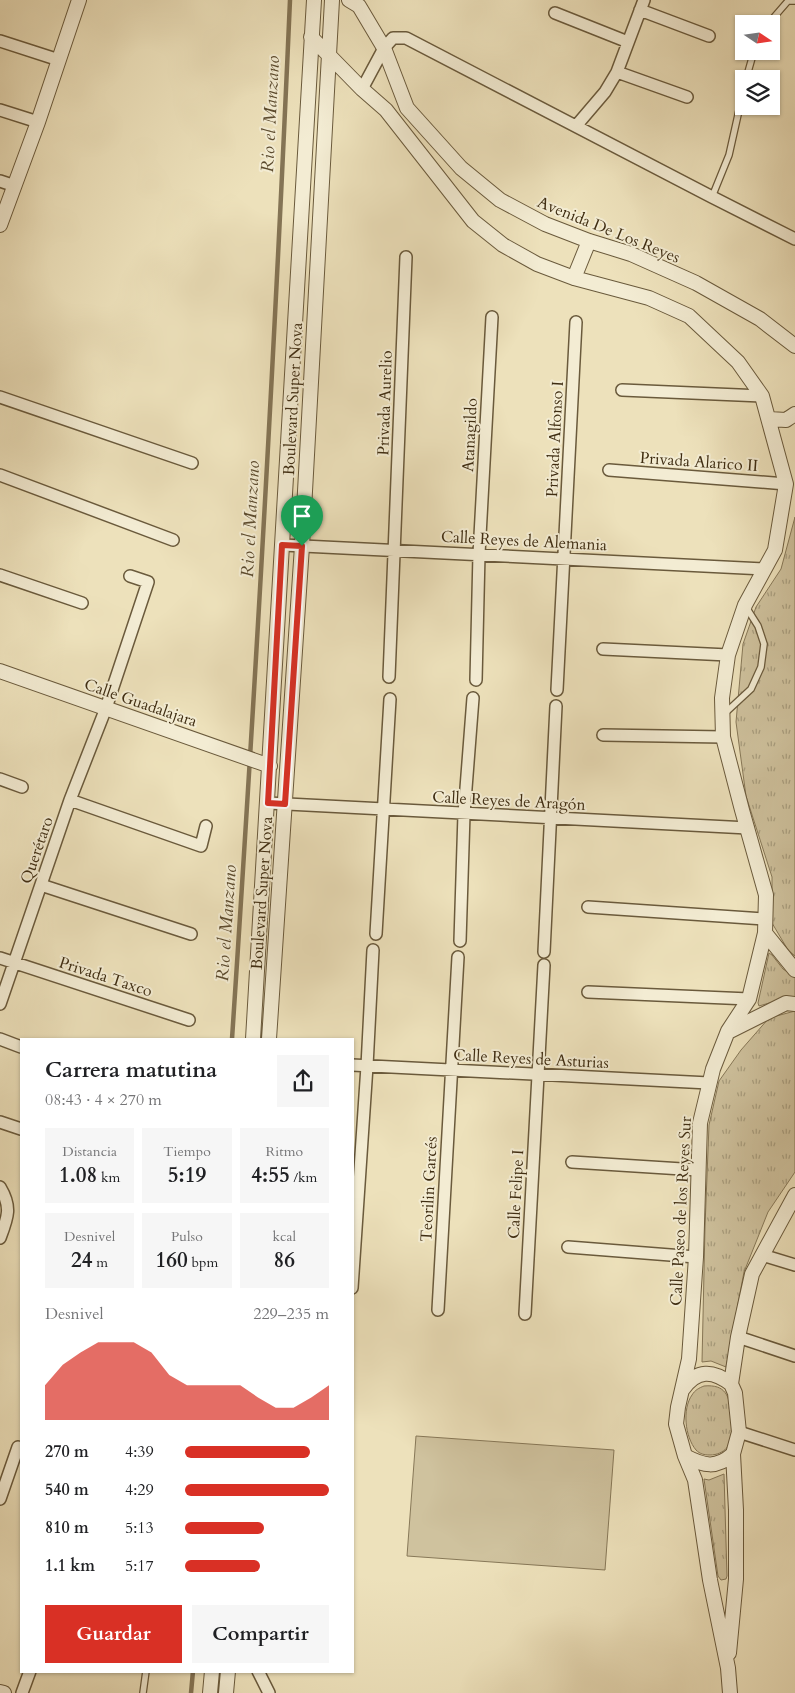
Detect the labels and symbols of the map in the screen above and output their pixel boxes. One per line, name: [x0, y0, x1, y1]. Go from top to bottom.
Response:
north arrow: [735, 15, 780, 60]
water label: Rio el Manzano: [255, 55, 286, 173]
street label: Avenida De Los Reyes: [534, 191, 683, 269]
street label: Boulevard Super Nova: [278, 322, 308, 476]
street label: Privada Aurelio: [372, 350, 398, 456]
street label: Privada Alfonso I: [541, 380, 569, 498]
street label: Atanagildo: [457, 397, 483, 473]
street label: Privada Alarico II: [639, 447, 759, 477]
water label: Rio el Manzano: [235, 460, 266, 578]
pin: [281, 495, 323, 546]
street label: Calle Reyes de Alemania: [440, 526, 608, 556]
street label: Calle Guadalajara: [81, 673, 200, 733]
street label: Calle Reyes de Aragón: [432, 786, 586, 816]
street label: Querétaro: [15, 814, 59, 887]
street label: Boulevard Super Nova: [246, 816, 278, 970]
water label: Rio el Manzano: [210, 864, 243, 982]
street label: Privada Taxco: [56, 951, 156, 1003]
street label: Calle Reyes de Asturias: [453, 1044, 609, 1074]
street label: Calle Paseo de los Reyes Sur: [665, 1116, 697, 1306]
street label: Teorilin Garcés: [415, 1136, 443, 1242]
street label: Calle Felipe I: [503, 1149, 529, 1239]

